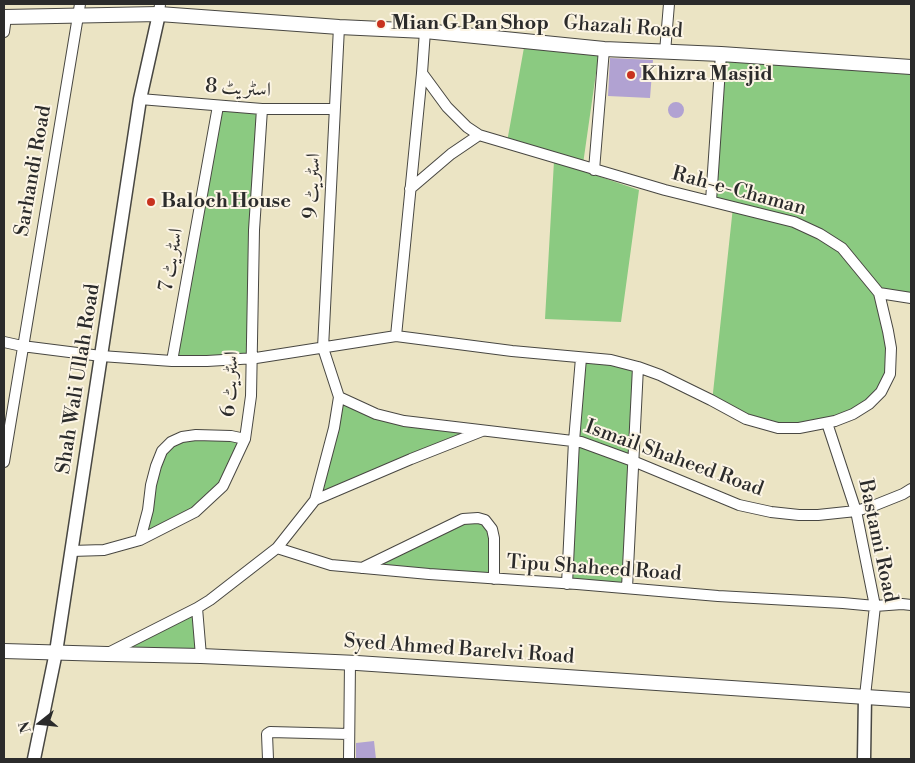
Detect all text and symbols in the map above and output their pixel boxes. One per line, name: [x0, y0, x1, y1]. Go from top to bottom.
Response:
place label: Mian G Pan Shop: [391, 12, 549, 36]
street label: Ghazali Road: [563, 12, 683, 44]
marker: Mian G Pan Shop: [375, 18, 387, 30]
place label: Khizra Masjid: [641, 63, 773, 87]
marker: Khizra Masjid: [625, 69, 637, 81]
street label: اسٹریٹ 8: [204, 75, 272, 103]
street label: Sarhandi Road: [11, 104, 57, 238]
street label: اسٹریٹ 9: [299, 152, 327, 220]
street label: Rah-e-Chaman: [669, 163, 809, 221]
place label: Baloch House: [161, 190, 291, 214]
marker: Baloch House: [145, 196, 157, 208]
street label: اسٹریٹ 7: [155, 226, 189, 294]
street label: Shah Wali Ullah Road: [52, 282, 106, 476]
street label: اسٹریٹ 6: [217, 350, 245, 418]
street label: Ismail Shaheed Road: [582, 416, 766, 502]
street label: Bastami Road: [852, 477, 902, 605]
street label: Tipu Shaheed Road: [506, 551, 682, 587]
street label: Syed Ahmed Barelvi Road: [343, 630, 575, 670]
north arrow: [15, 698, 65, 748]
text: N: [15, 719, 36, 735]

